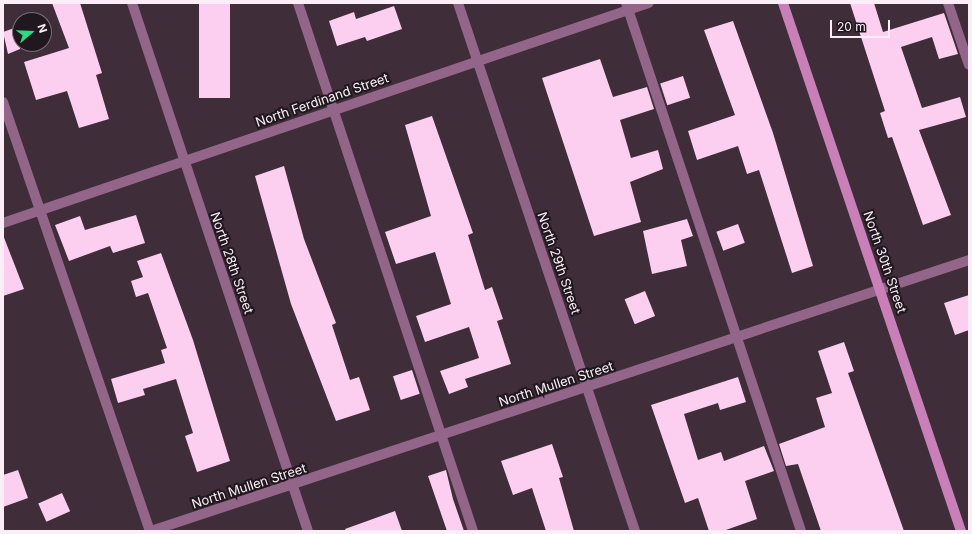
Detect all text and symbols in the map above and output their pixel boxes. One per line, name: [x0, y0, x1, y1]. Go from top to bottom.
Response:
north arrow: [12, 12, 52, 52]
scale bar: [832, 12, 892, 38]
text: 20 m: [837, 19, 866, 34]
text: N: [34, 22, 50, 35]
street label: North Ferdinand Street: [253, 70, 391, 130]
street label: North 30th Street: [860, 209, 910, 315]
street label: North 28th Street: [207, 210, 257, 316]
street label: North 29th Street: [534, 210, 584, 316]
street label: North Mullen Street: [497, 358, 615, 410]
street label: North Mullen Street: [190, 460, 308, 512]

